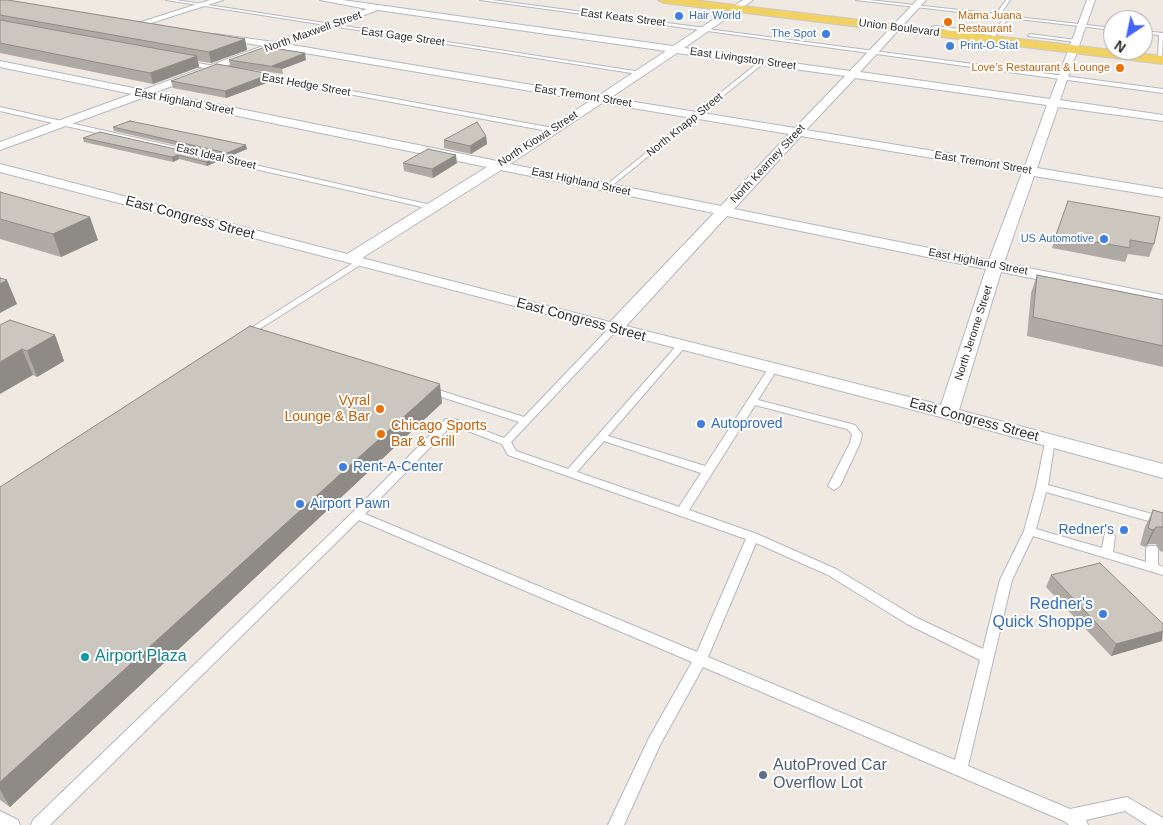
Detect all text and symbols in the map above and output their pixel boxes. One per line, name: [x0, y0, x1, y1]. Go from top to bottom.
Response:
street label: East Keats Street: [580, 6, 666, 30]
street label: North Maxwell Street: [263, 8, 363, 56]
place label: Hair World: [689, 9, 741, 23]
place label: Mama Juana Restaurant: [958, 9, 1022, 35]
marker: Hair World: [673, 10, 685, 22]
north arrow: [1103, 10, 1153, 60]
street label: Union Boulevard: [858, 16, 940, 40]
marker: Mama Juana Restaurant: [942, 16, 954, 28]
street label: East Gage Street: [360, 25, 446, 49]
place label: The Spot: [771, 27, 816, 41]
marker: The Spot: [820, 28, 832, 40]
text: N: [1112, 37, 1129, 56]
place label: Print-O-Stat: [960, 39, 1018, 53]
marker: Print-O-Stat: [944, 40, 956, 52]
street label: East Livingston Street: [689, 45, 797, 73]
place label: Love’s Restaurant & Lounge: [971, 61, 1110, 75]
marker: Love’s Restaurant & Lounge: [1114, 62, 1126, 74]
street label: East Hedge Street: [261, 71, 351, 99]
street label: East Tremont Street: [534, 82, 632, 110]
street label: East Highland Street: [133, 86, 235, 118]
street label: North Knapp Street: [644, 90, 726, 160]
street label: North Kiowa Street: [496, 108, 580, 170]
street label: North Kearney Street: [728, 122, 808, 206]
street label: East Ideal Street: [175, 141, 257, 173]
street label: East Tremont Street: [934, 149, 1032, 177]
street label: East Highland Street: [530, 165, 632, 199]
street label: East Congress Street: [124, 193, 256, 243]
place label: US Automotive: [1021, 232, 1094, 246]
marker: US Automotive: [1098, 233, 1110, 245]
street label: East Highland Street: [927, 246, 1029, 278]
street label: North Jerome Street: [952, 284, 996, 382]
street label: East Congress Street: [515, 295, 647, 345]
place label: Vyral Lounge & Bar: [284, 393, 370, 426]
street label: East Congress Street: [908, 395, 1040, 445]
marker: Vyral Lounge & Bar: [374, 403, 386, 415]
place label: Autoproved: [711, 416, 783, 432]
place label: Chicago Sports Bar & Grill: [391, 418, 487, 451]
marker: Autoproved: [695, 418, 707, 430]
marker: Chicago Sports Bar & Grill: [375, 428, 387, 440]
place label: Rent-A-Center: [353, 459, 443, 475]
marker: Rent-A-Center: [337, 461, 349, 473]
place label: Airport Pawn: [310, 496, 390, 512]
marker: Airport Pawn: [294, 498, 306, 510]
place label: Redner's: [1058, 522, 1114, 538]
marker: Redner's: [1118, 524, 1130, 536]
place label: Redner's Quick Shoppe: [992, 595, 1093, 633]
marker: Redner's Quick Shoppe: [1097, 608, 1109, 620]
place label: Airport Plaza: [95, 647, 187, 667]
marker: Airport Plaza: [79, 651, 91, 663]
place label: AutoProved Car Overflow Lot: [773, 756, 887, 794]
marker: AutoProved Car Overflow Lot: [757, 769, 769, 781]

